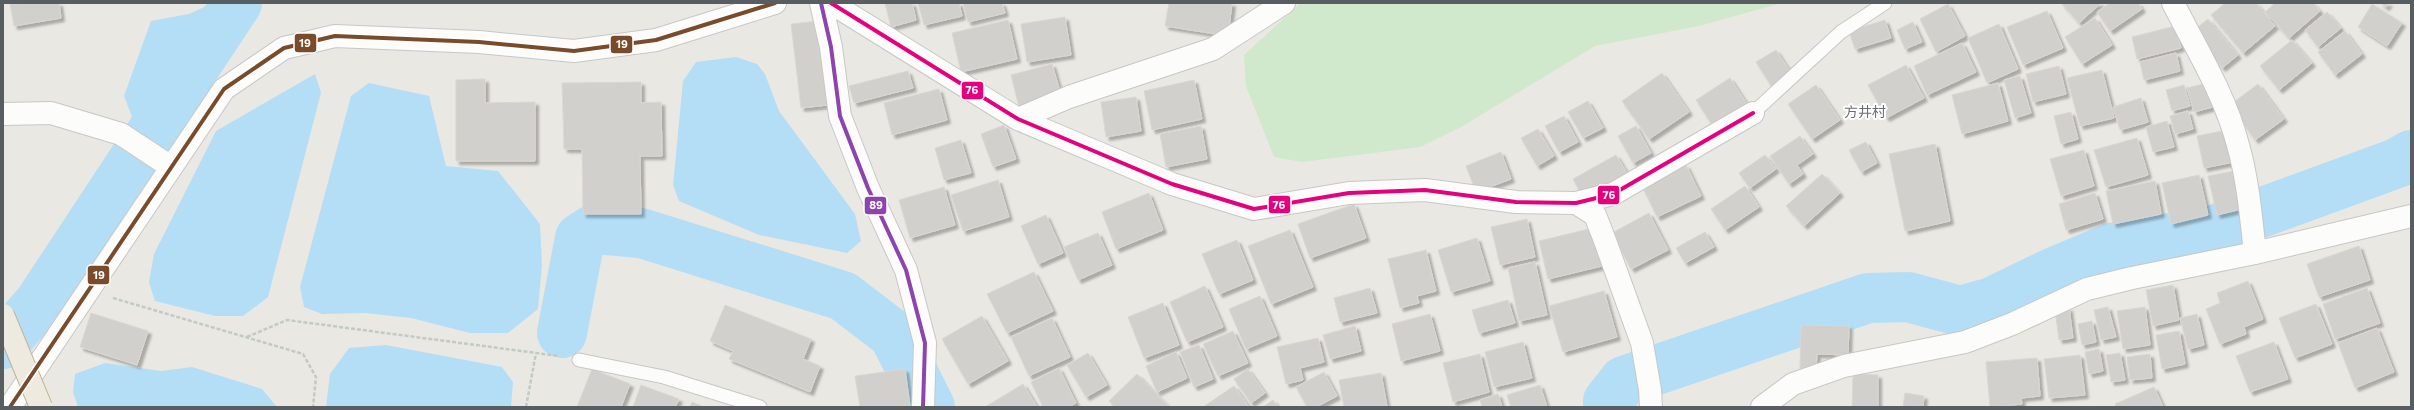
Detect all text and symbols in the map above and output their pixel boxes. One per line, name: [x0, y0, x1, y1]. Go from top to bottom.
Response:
line badge: 19: [294, 33, 317, 53]
line badge: 19: [610, 35, 633, 54]
text: 19: [299, 36, 311, 49]
text: 19: [616, 37, 628, 50]
line badge: 76: [961, 81, 984, 100]
text: 76: [966, 83, 979, 96]
district label: 方井村: [1844, 103, 1886, 120]
line badge: 76: [1597, 185, 1620, 205]
text: 76: [1603, 188, 1616, 201]
line badge: 76: [1268, 195, 1291, 214]
line badge: 89: [864, 196, 887, 215]
text: 89: [869, 198, 883, 211]
text: 76: [1273, 198, 1286, 211]
line badge: 19: [87, 265, 110, 285]
text: 19: [93, 268, 105, 281]

